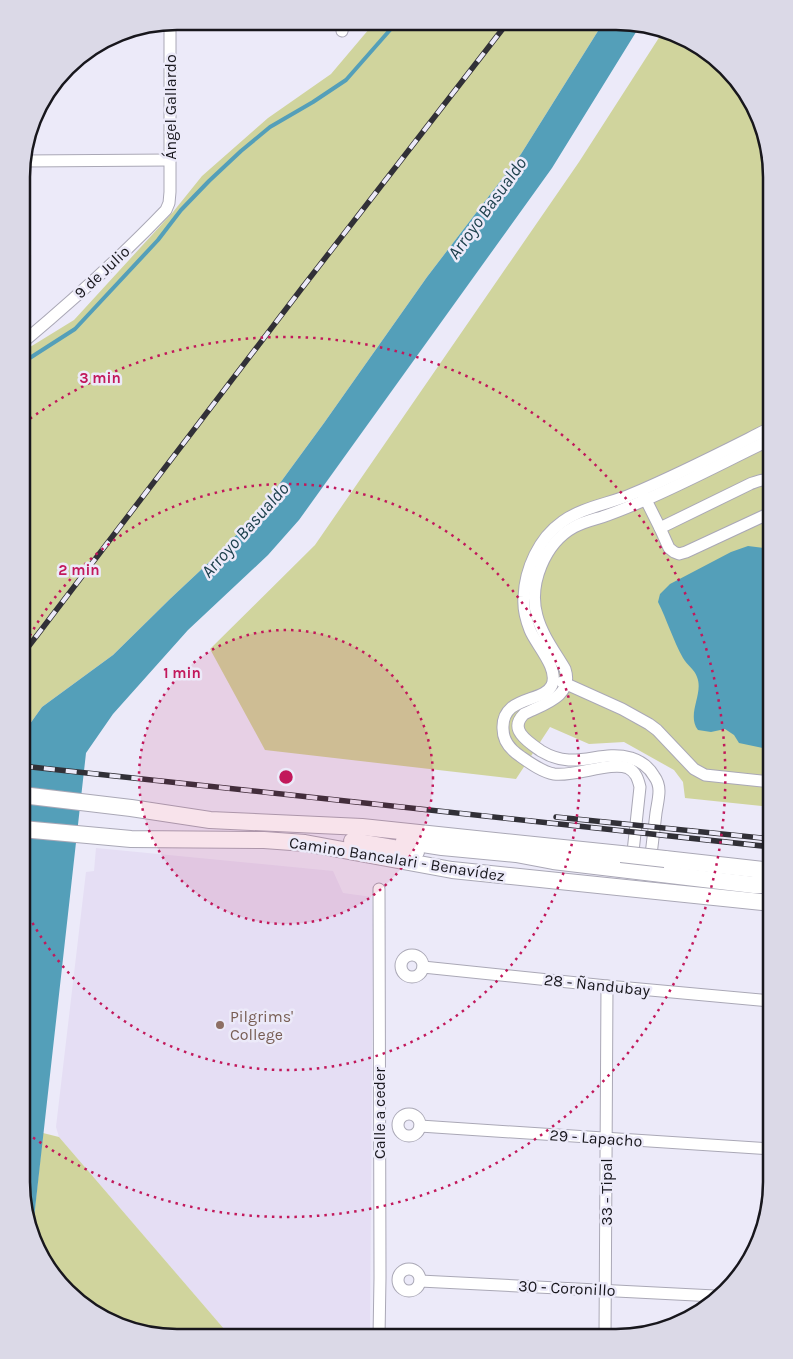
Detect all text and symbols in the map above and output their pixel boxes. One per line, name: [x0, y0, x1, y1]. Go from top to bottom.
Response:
street label: Ángel Gallardo: [161, 54, 180, 160]
water label: Arroyo Basualdo: [443, 153, 531, 263]
street label: 9 de Julio: [70, 242, 134, 302]
text: 3 min: [79, 369, 121, 387]
water label: Arroyo Basualdo: [196, 478, 294, 582]
text: 2 min: [58, 561, 100, 579]
text: 1 min: [163, 664, 201, 682]
centre of rings: [277, 768, 295, 786]
street label: Camino Bancalari - Benavídez: [288, 833, 506, 885]
street label: 28 - Ñandubay: [543, 970, 652, 1000]
place label: Pilgrims' College: [230, 1007, 293, 1044]
marker: Pilgrims' College: [214, 1019, 226, 1031]
street label: Calle a ceder: [370, 1067, 389, 1159]
street label: 29 - Lapacho: [549, 1125, 643, 1151]
street label: 33 - Tipal: [597, 1158, 616, 1226]
street label: 30 - Coronillo: [518, 1276, 616, 1300]

